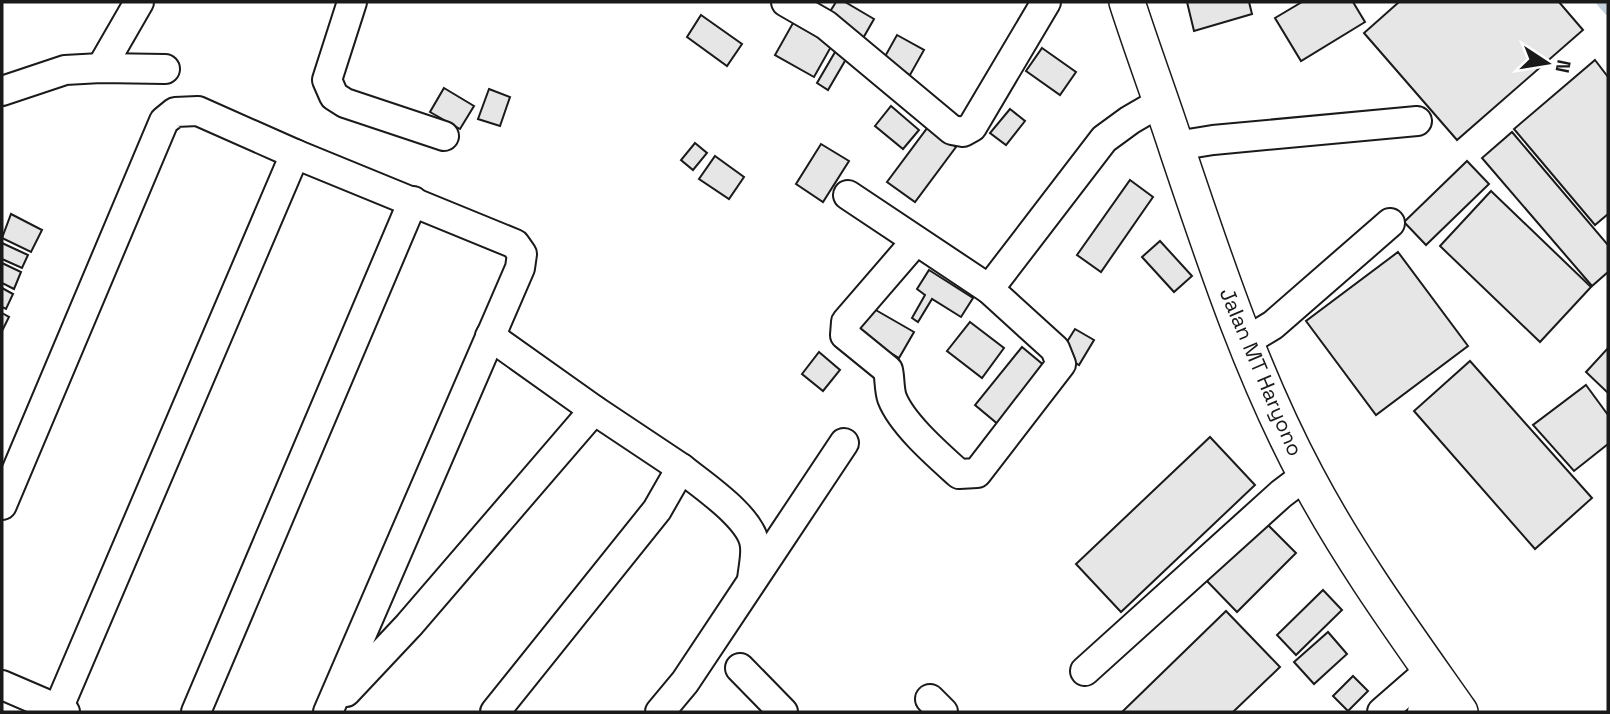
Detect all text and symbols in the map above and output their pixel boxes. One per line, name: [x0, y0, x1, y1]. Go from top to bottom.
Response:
north arrow: [1512, 28, 1582, 98]
text: N: [1550, 58, 1577, 75]
street label: Jalan MT Haryono: [1214, 284, 1309, 460]

